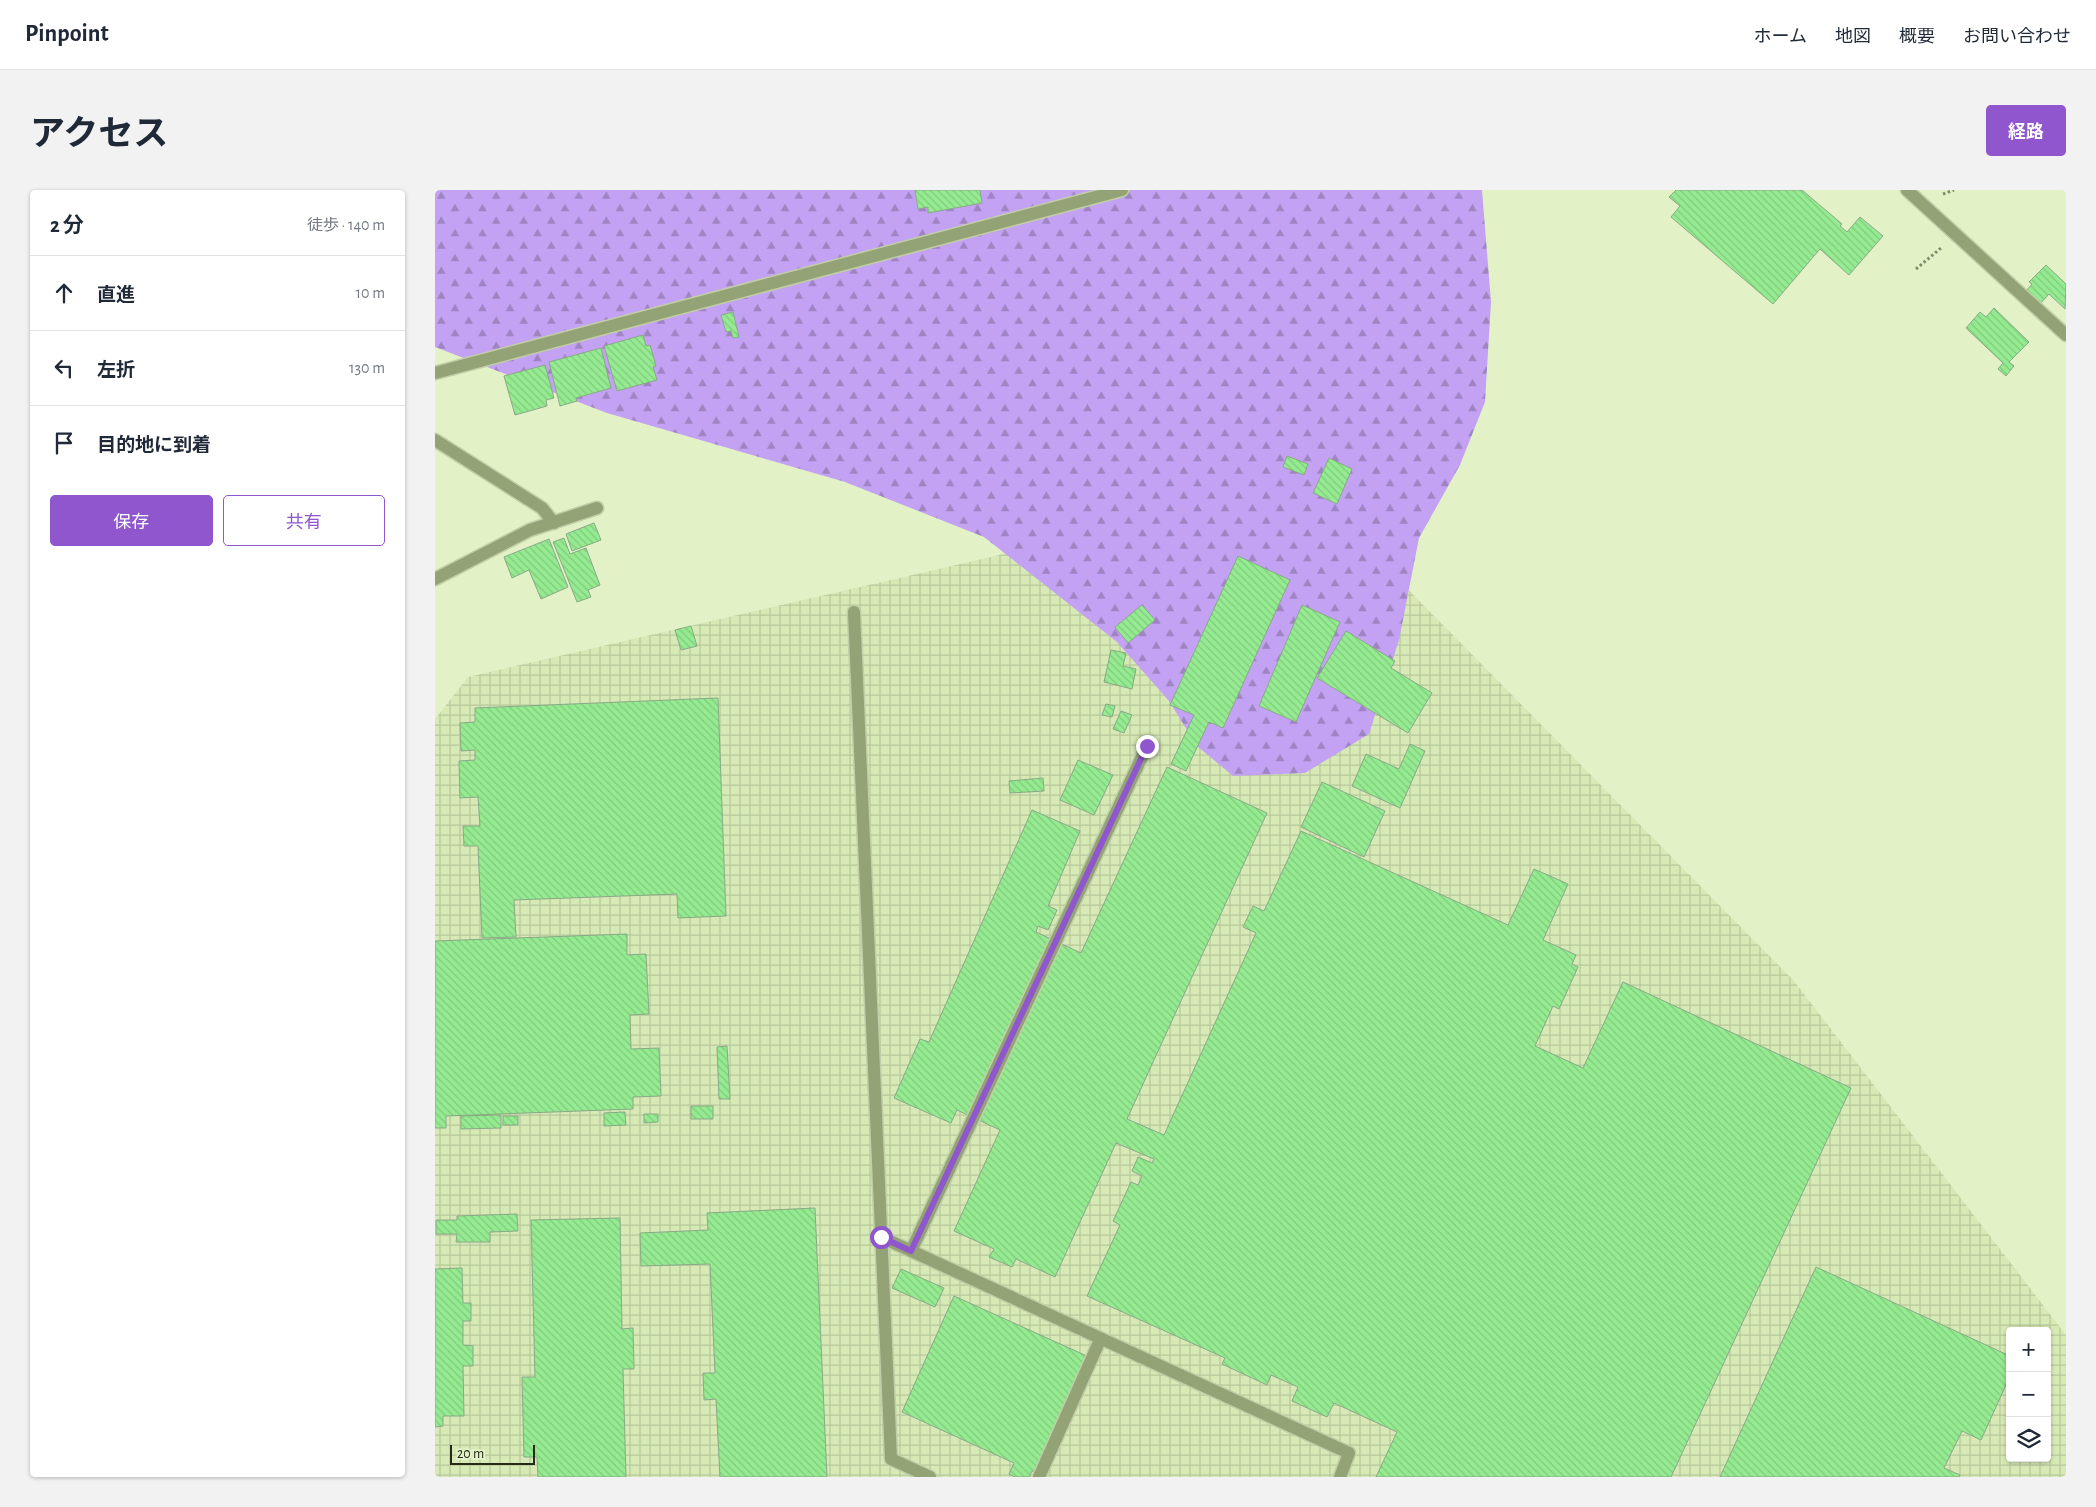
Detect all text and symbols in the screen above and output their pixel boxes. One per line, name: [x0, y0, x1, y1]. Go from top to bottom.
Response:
text: Pinpoint: [25, 22, 109, 46]
text: ホーム: [1754, 28, 1807, 46]
text: 地図: [1835, 28, 1871, 46]
text: 概要: [1899, 28, 1935, 46]
text: お問い合わせ: [1963, 28, 2071, 46]
button: 経路: [1986, 105, 2066, 156]
text: アクセス: [30, 117, 168, 152]
text: 2 分: [50, 215, 84, 236]
text: 徒歩 · 140 m: [307, 217, 385, 233]
icon: ahead: [50, 279, 78, 307]
text: 10 m: [356, 285, 385, 301]
text: 直進: [97, 286, 135, 305]
icon: left: [50, 354, 78, 382]
text: 130 m: [349, 360, 385, 376]
text: 左折: [97, 361, 135, 380]
icon: arrive: [50, 429, 78, 457]
text: 目的地に到着: [97, 436, 211, 455]
button: 保存: [50, 495, 213, 546]
button: 共有: [223, 495, 385, 546]
route end: [1136, 735, 1159, 758]
route start: [870, 1226, 893, 1249]
map controls: [2006, 1327, 2051, 1462]
button: +: [2006, 1327, 2051, 1372]
button: −: [2006, 1372, 2051, 1417]
button: layers: [2006, 1417, 2051, 1462]
scale bar: [450, 1442, 535, 1465]
text: 20 m: [457, 1447, 484, 1461]

